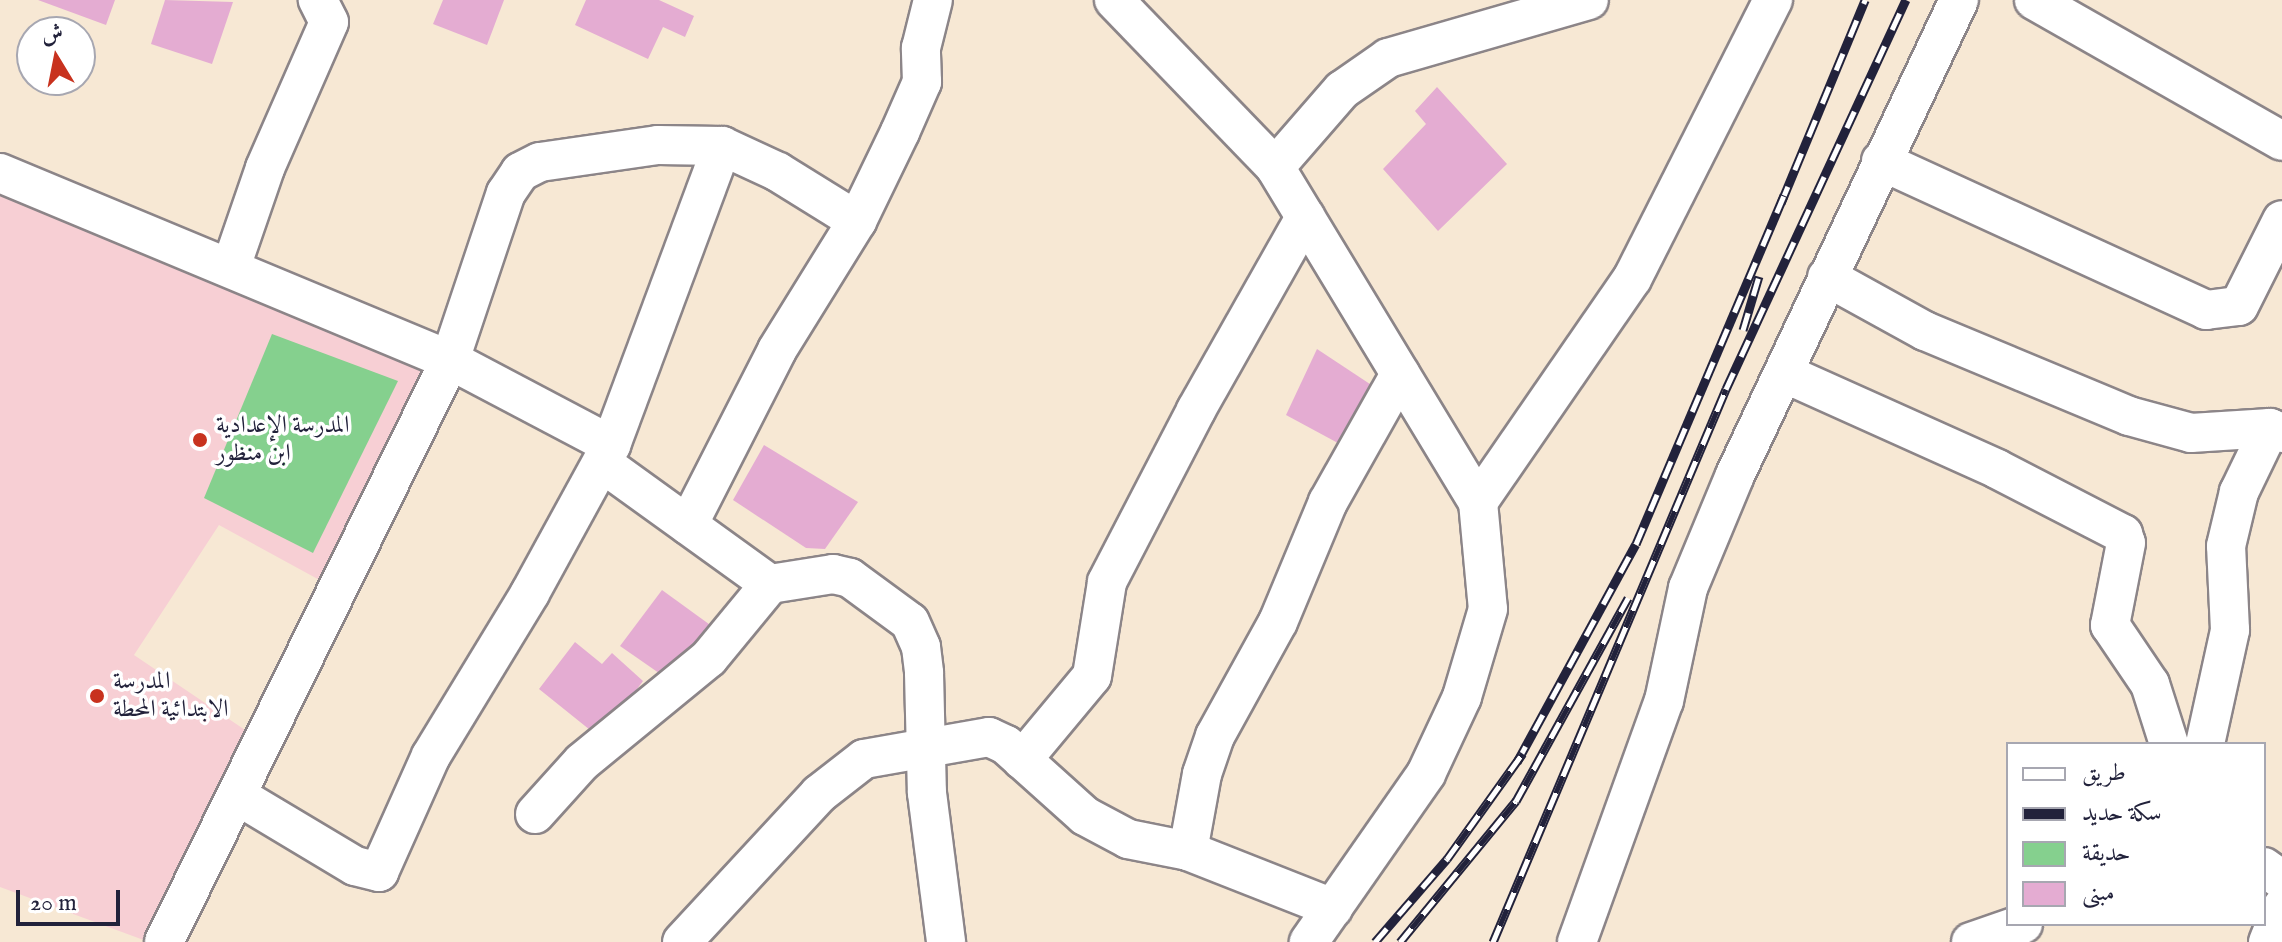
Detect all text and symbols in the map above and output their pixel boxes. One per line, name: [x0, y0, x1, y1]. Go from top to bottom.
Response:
north arrow: [16, 16, 96, 96]
text: ش: [39, 19, 65, 50]
place label: المدرسة الإعدادية ابن منظور: [216, 412, 350, 468]
marker: المدرسة الإعدادية ابن منظور: [191, 431, 209, 449]
place label: المدرسة الابتدائية المحطة: [113, 668, 228, 724]
marker: المدرسة الابتدائية المحطة: [88, 687, 106, 705]
legend: [2006, 742, 2266, 926]
text: طريق: [2082, 758, 2126, 789]
text: سكة حديد: [2082, 798, 2162, 829]
text: حديقة: [2082, 838, 2131, 869]
scale bar: [20, 874, 124, 924]
text: مبنى: [2082, 878, 2115, 909]
text: 20 m: [30, 888, 77, 919]

